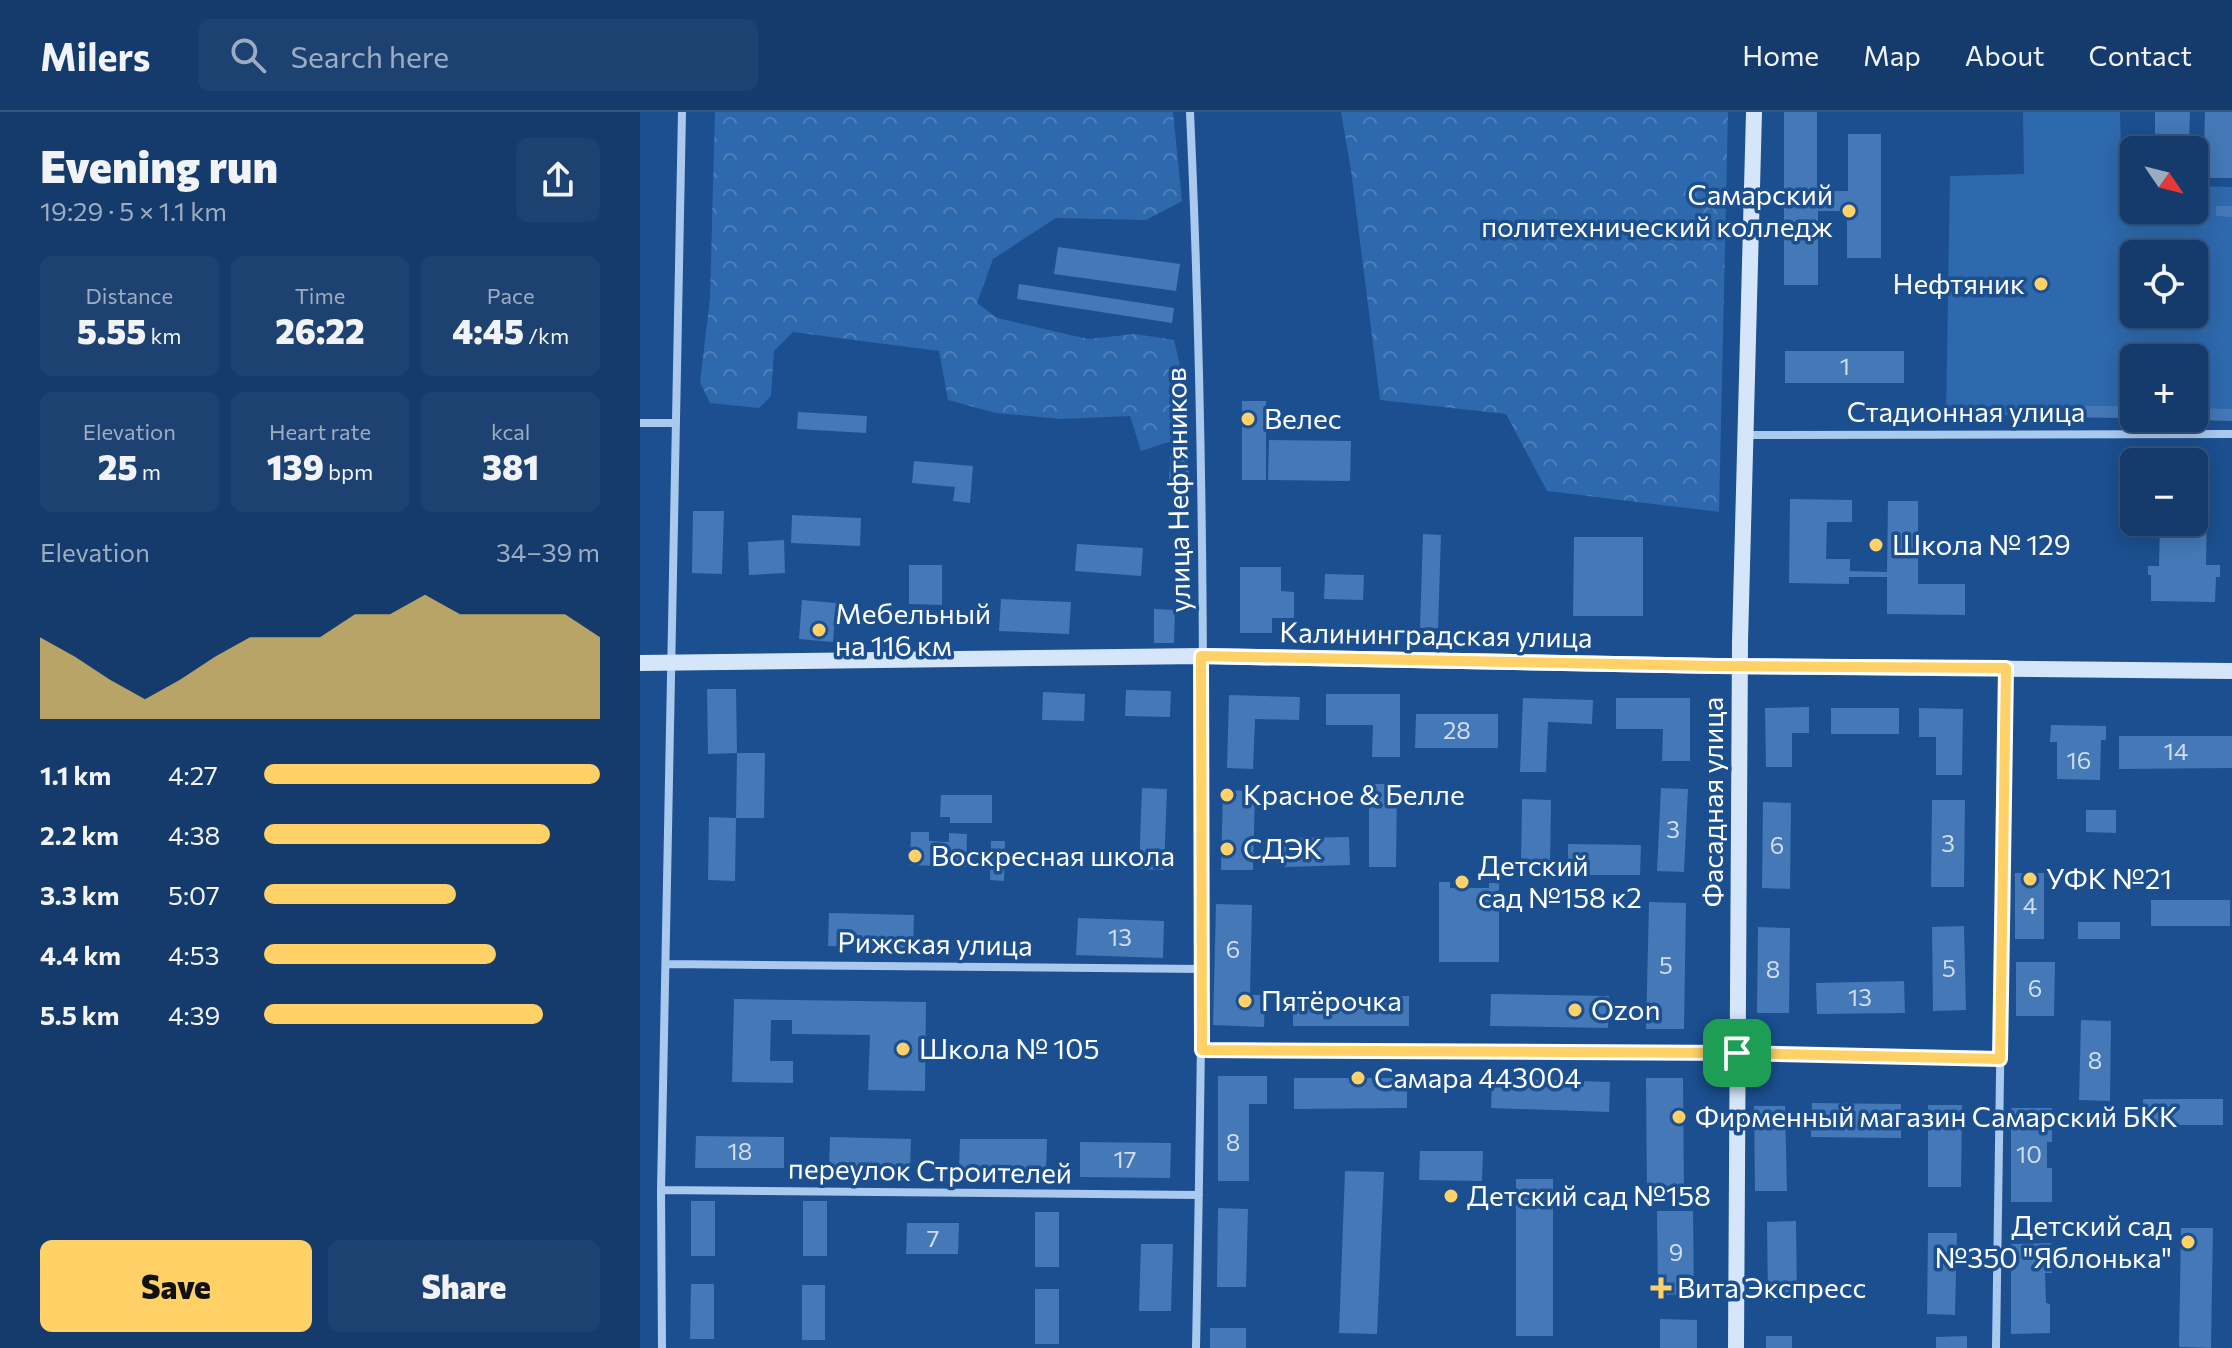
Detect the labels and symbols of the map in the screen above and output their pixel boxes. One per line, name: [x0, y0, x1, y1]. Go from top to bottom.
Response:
north arrow: [2120, 136, 2208, 224]
place label: Самарский политехнический колледж: [1481, 177, 1833, 243]
marker: Самарский политехнический колледж: [1840, 202, 1858, 220]
place label: Нефтяник: [1892, 266, 2025, 300]
marker: Нефтяник: [2032, 275, 2050, 293]
house number: 1: [1840, 351, 1850, 380]
street label: улица Нефтяников: [1158, 367, 1196, 613]
street label: Стадионная улица: [1847, 394, 2085, 428]
place label: Велес: [1264, 401, 1342, 435]
marker: Велес: [1239, 410, 1257, 428]
place label: Школа № 129: [1892, 527, 2071, 561]
marker: Школа № 129: [1867, 536, 1885, 554]
place label: Мебельный на 116 км: [835, 596, 991, 662]
street label: Калининградская улица: [1279, 614, 1593, 654]
marker: Мебельный на 116 км: [810, 621, 828, 639]
street label: Фасадная улица: [1695, 697, 1729, 907]
house number: 28: [1443, 715, 1471, 744]
house number: 14: [2164, 736, 2188, 765]
house number: 16: [2067, 745, 2091, 774]
place label: Красное & Белле: [1243, 777, 1465, 811]
marker: Красное & Белле: [1218, 786, 1236, 804]
house number: 3: [1666, 814, 1680, 843]
house number: 3: [1941, 828, 1955, 857]
house number: 6: [1770, 830, 1784, 859]
place label: СДЭК: [1243, 831, 1322, 865]
place label: Воскресная школа: [931, 838, 1175, 872]
marker: СДЭК: [1218, 840, 1236, 858]
marker: Воскресная школа: [906, 847, 924, 865]
place label: Детский сад №158 к2: [1478, 848, 1642, 914]
place label: УФК №21: [2046, 861, 2172, 895]
marker: УФК №21: [2021, 870, 2039, 888]
marker: Детский сад №158 к2: [1453, 873, 1471, 891]
house number: 4: [2023, 890, 2037, 919]
house number: 13: [1108, 922, 1132, 951]
street label: Рижская улица: [837, 924, 1033, 962]
house number: 6: [1226, 934, 1240, 963]
house number: 5: [1659, 950, 1673, 979]
house number: 5: [1942, 953, 1956, 982]
house number: 8: [1766, 954, 1780, 983]
house number: 6: [2028, 973, 2042, 1002]
house number: 13: [1848, 982, 1872, 1011]
place label: Пятёрочка: [1261, 983, 1402, 1017]
marker: Пятёрочка: [1236, 992, 1254, 1010]
place label: Ozon: [1591, 992, 1661, 1026]
marker: Ozon: [1566, 1001, 1584, 1019]
pin: [1703, 1019, 1771, 1087]
place label: Школа № 105: [919, 1031, 1100, 1065]
marker: Школа № 105: [894, 1040, 912, 1058]
house number: 8: [2088, 1045, 2102, 1074]
place label: Самара 443004: [1374, 1060, 1582, 1094]
marker: Самара 443004: [1349, 1069, 1367, 1087]
place label: Фирменный магазин Самарский БКК: [1695, 1099, 2178, 1133]
marker: Фирменный магазин Самарский БКК: [1670, 1108, 1688, 1126]
house number: 8: [1226, 1127, 1240, 1156]
house number: 18: [728, 1136, 752, 1165]
house number: 10: [2016, 1139, 2042, 1168]
house number: 17: [1114, 1144, 1136, 1173]
street label: переулок Строителей: [788, 1151, 1072, 1189]
place label: Детский сад №158: [1467, 1178, 1711, 1212]
marker: Детский сад №158: [1442, 1187, 1460, 1205]
place label: Детский сад №350 "Яблонька": [1934, 1208, 2172, 1274]
house number: 7: [927, 1223, 939, 1252]
marker: Детский сад №350 "Яблонька": [2179, 1233, 2197, 1251]
house number: 9: [1669, 1237, 1683, 1266]
place label: Вита Экспресс: [1677, 1270, 1866, 1304]
marker: Вита Экспресс: [1652, 1279, 1670, 1297]

